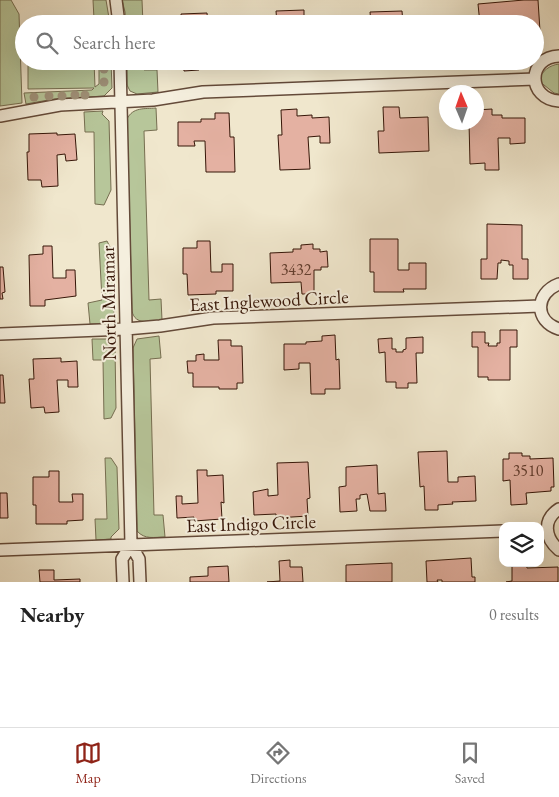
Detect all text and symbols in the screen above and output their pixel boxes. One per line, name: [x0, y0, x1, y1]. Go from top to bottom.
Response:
search box: [15, 15, 544, 70]
icon: search: [33, 29, 61, 57]
text: Search here: [73, 30, 155, 55]
north arrow: [439, 85, 484, 130]
street label: North Miramar: [95, 245, 122, 361]
house number: 3432: [281, 259, 312, 280]
street label: East Inglewood Circle: [189, 284, 349, 317]
house number: 3510: [513, 460, 544, 481]
street label: East Indigo Circle: [186, 509, 316, 538]
map controls: [499, 522, 544, 567]
button: layers: [499, 522, 544, 567]
text: Nearby: [20, 601, 84, 628]
text: 0 results: [489, 604, 539, 625]
tab: Map: [74, 739, 102, 787]
tab: Directions: [250, 739, 307, 787]
tab: Saved: [455, 739, 485, 787]

